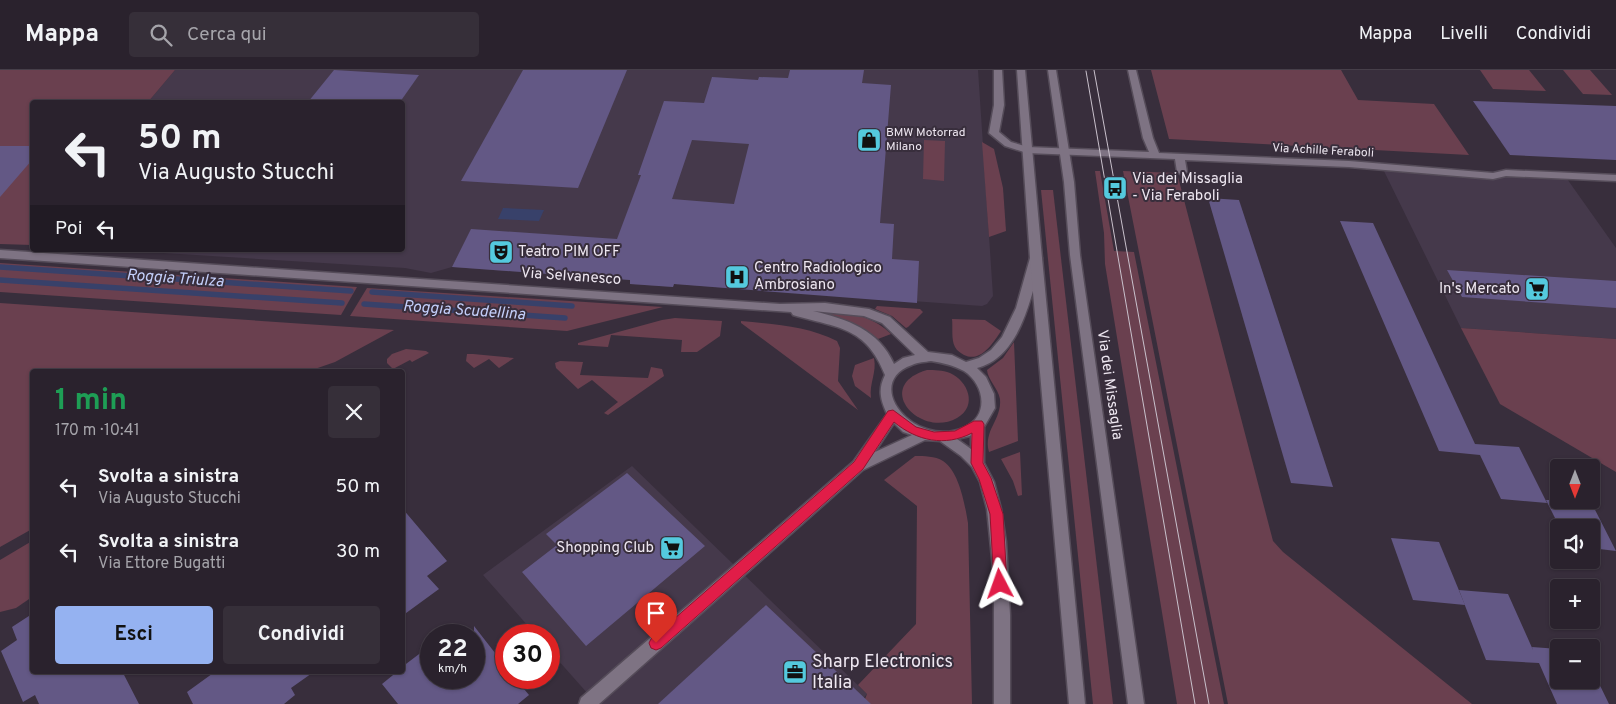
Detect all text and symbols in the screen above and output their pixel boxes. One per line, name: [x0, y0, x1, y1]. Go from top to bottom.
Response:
search box: [129, 12, 479, 57]
text: Mappa: [25, 20, 99, 50]
icon: search: [147, 21, 175, 49]
text: Cerca qui: [187, 23, 267, 47]
text: Mappa: [1359, 23, 1412, 46]
text: Livelli: [1440, 23, 1488, 46]
text: Condividi: [1516, 23, 1591, 46]
text: 50 m: [138, 117, 222, 161]
icon: left: [55, 120, 120, 185]
place label: BMW Motorrad Milano: [886, 125, 966, 155]
shop icon: BMW Motorrad Milano: [856, 127, 882, 153]
street label: Via Achille Feraboli: [1272, 140, 1374, 162]
text: Via Augusto Stucchi: [138, 160, 334, 187]
place label: Via dei Missaglia - Via Feraboli: [1132, 170, 1243, 206]
bus stop icon: Via dei Missaglia - Via Feraboli: [1102, 175, 1128, 201]
icon: left: [92, 215, 120, 243]
text: Poi: [55, 217, 82, 241]
theatre icon: Teatro PIM OFF: [488, 239, 514, 265]
place label: Teatro PIM OFF: [518, 243, 620, 262]
place label: Centro Radiologico Ambrosiano: [754, 259, 882, 295]
street label: Via Selvanesco: [520, 264, 622, 290]
hospital icon: Centro Radiologico Ambrosiano: [724, 264, 750, 290]
water label: Roggia Triulza: [126, 266, 225, 292]
supermarket icon: In's Mercato: [1524, 276, 1550, 302]
place label: In's Mercato: [1439, 280, 1520, 299]
water label: Roggia Scudellina: [402, 297, 527, 325]
street label: Via dei Missaglia: [1092, 329, 1126, 441]
text: 1 min: [55, 383, 127, 420]
button: close: [328, 386, 380, 438]
text: 170 m · 10:41: [55, 421, 140, 441]
north arrow: [1550, 459, 1600, 509]
map controls: [1550, 459, 1600, 689]
text: Svolta a sinistra: [98, 465, 239, 489]
icon: left: [55, 473, 83, 501]
text: 50 m: [335, 475, 380, 499]
text: Via Augusto Stucchi: [98, 489, 241, 509]
button: sound: [1550, 519, 1600, 569]
text: Svolta a sinistra: [98, 530, 239, 554]
supermarket icon: Shopping Club: [659, 535, 685, 561]
icon: left: [55, 538, 83, 566]
place label: Shopping Club: [556, 539, 654, 558]
text: 30 m: [336, 540, 380, 564]
text: Via Ettore Bugatti: [98, 554, 225, 574]
position arrow: [973, 557, 1025, 609]
button: +: [1550, 579, 1600, 629]
pin: [635, 592, 677, 643]
icon: arrive: [642, 599, 670, 627]
button: Esci: [55, 606, 213, 664]
button: Condividi: [223, 606, 380, 664]
speed limit sign: 30: [495, 624, 560, 689]
text: 22: [437, 634, 468, 666]
button: −: [1550, 639, 1600, 689]
place label: Sharp Electronics Italia: [812, 651, 953, 695]
office icon: Sharp Electronics Italia: [782, 659, 808, 685]
text: km/h: [438, 661, 467, 677]

